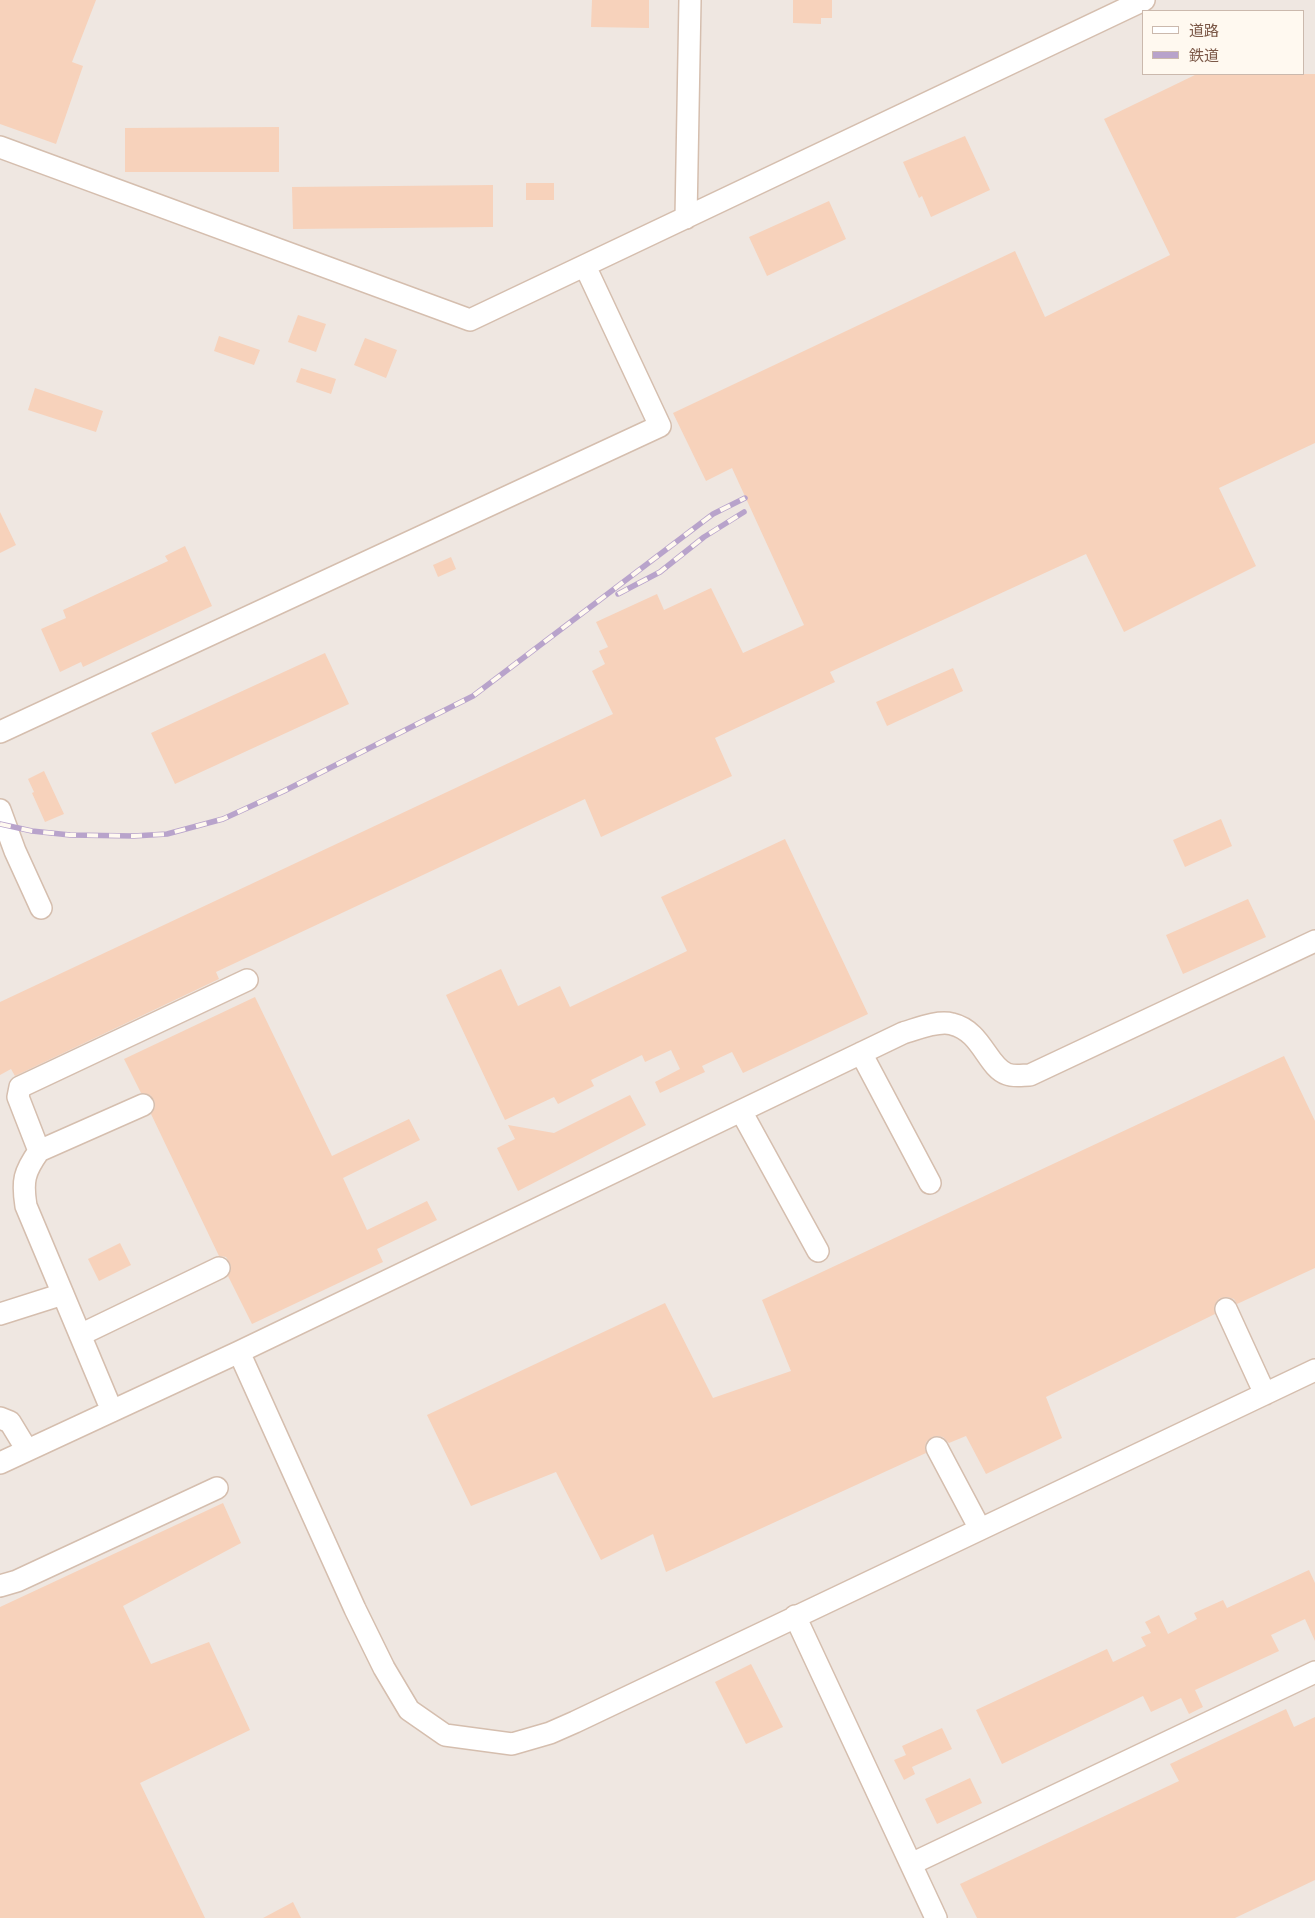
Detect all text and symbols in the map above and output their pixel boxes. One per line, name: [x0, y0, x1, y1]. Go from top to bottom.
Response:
legend: [1142, 10, 1305, 75]
text: 道路: [1189, 22, 1219, 39]
text: 鉄道: [1189, 47, 1219, 64]

